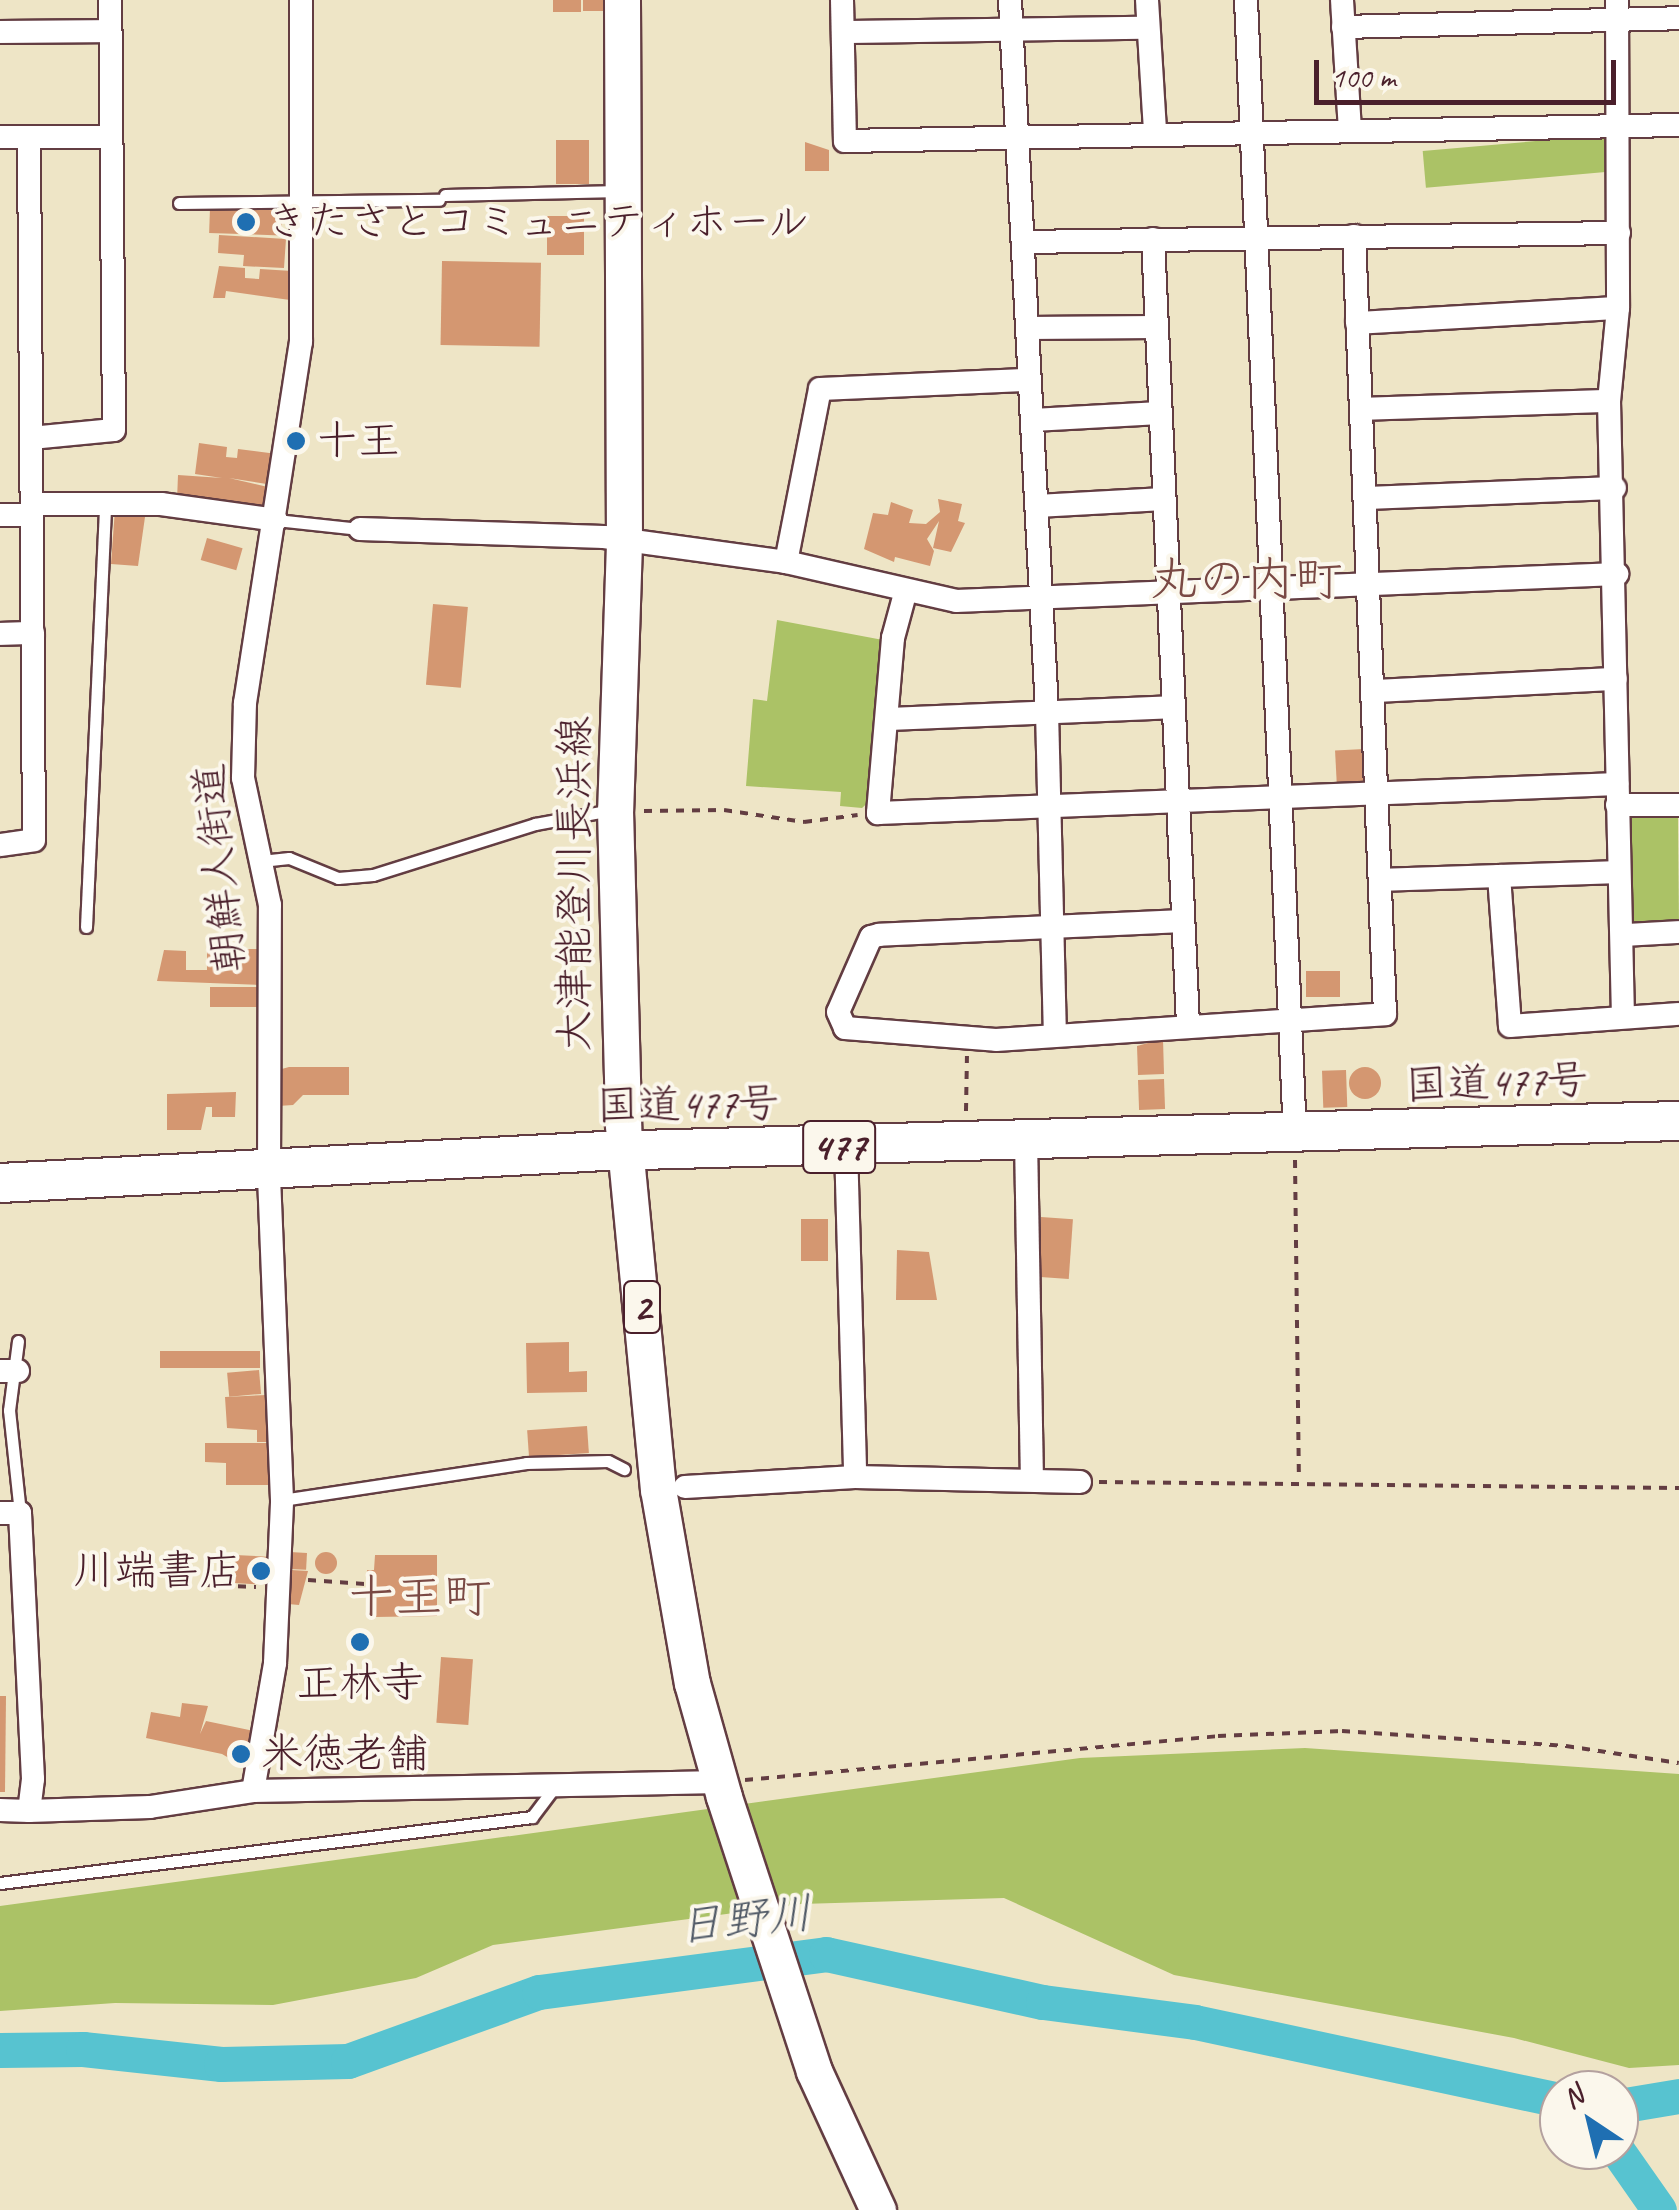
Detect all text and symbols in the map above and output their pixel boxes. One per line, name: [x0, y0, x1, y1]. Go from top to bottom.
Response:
scale bar: [1319, 40, 1622, 102]
text: 100 m: [1331, 58, 1396, 96]
place label: きたさとコミュニティホール: [266, 197, 812, 247]
marker: きたさとコミュニティホール: [235, 211, 257, 233]
place label: 十王: [316, 416, 400, 466]
marker: 十王: [285, 430, 307, 452]
district label: 丸の内町: [1150, 551, 1342, 609]
street label: 大津能登川長浜線: [550, 716, 600, 1052]
street label: 朝鮮人街道: [184, 761, 256, 975]
street label: 国道477号: [1405, 1055, 1589, 1111]
street label: 国道477号: [596, 1078, 780, 1132]
road number: 477: [802, 1112, 876, 1182]
road number: 2: [622, 1272, 662, 1342]
place label: 川端書店: [73, 1546, 241, 1596]
marker: 川端書店: [250, 1560, 272, 1582]
district label: 十王町: [347, 1568, 491, 1626]
marker: 正林寺: [349, 1631, 371, 1653]
place label: 正林寺: [297, 1658, 423, 1708]
place label: 米徳老舗: [261, 1729, 429, 1779]
marker: 米徳老舗: [230, 1743, 252, 1765]
water label: 日野川: [675, 1886, 815, 1954]
north arrow: [1539, 2070, 1639, 2170]
text: N: [1556, 2077, 1590, 2116]

